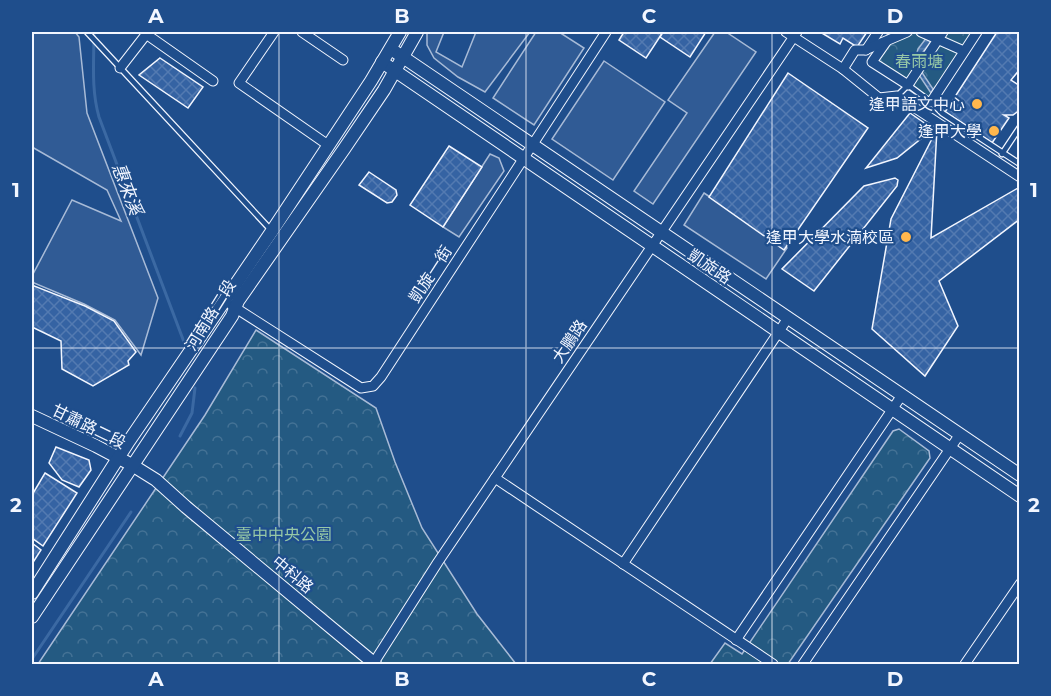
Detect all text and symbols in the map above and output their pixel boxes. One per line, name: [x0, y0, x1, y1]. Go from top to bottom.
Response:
text: A: [147, 4, 164, 28]
text: B: [394, 4, 410, 28]
text: C: [642, 4, 657, 28]
text: D: [887, 4, 903, 28]
park label: 春雨塘: [895, 52, 943, 71]
place label: 逢甲語文中心: [869, 95, 965, 114]
marker: 逢甲語文中心: [970, 97, 984, 111]
place label: 逢甲大學: [918, 122, 982, 141]
marker: 逢甲大學: [987, 124, 1001, 138]
water label: 惠來溪: [107, 160, 148, 221]
text: 1: [12, 178, 20, 202]
text: 1: [1030, 178, 1038, 202]
place label: 逢甲大學水湳校區: [766, 228, 894, 247]
marker: 逢甲大學水湳校區: [899, 230, 913, 244]
street label: 凱旋一街: [405, 242, 456, 306]
street label: 凱旋路: [685, 245, 735, 288]
street label: 河南路二段: [181, 276, 240, 354]
street label: 大鵬路: [548, 316, 591, 366]
street label: 甘肅路二段: [49, 400, 129, 453]
text: 2: [10, 493, 22, 517]
text: 2: [1028, 493, 1040, 517]
park label: 臺中中央公園: [236, 525, 332, 544]
street label: 中科路: [268, 552, 317, 597]
text: A: [147, 667, 164, 691]
text: B: [394, 667, 410, 691]
text: C: [642, 667, 657, 691]
text: D: [887, 667, 903, 691]

